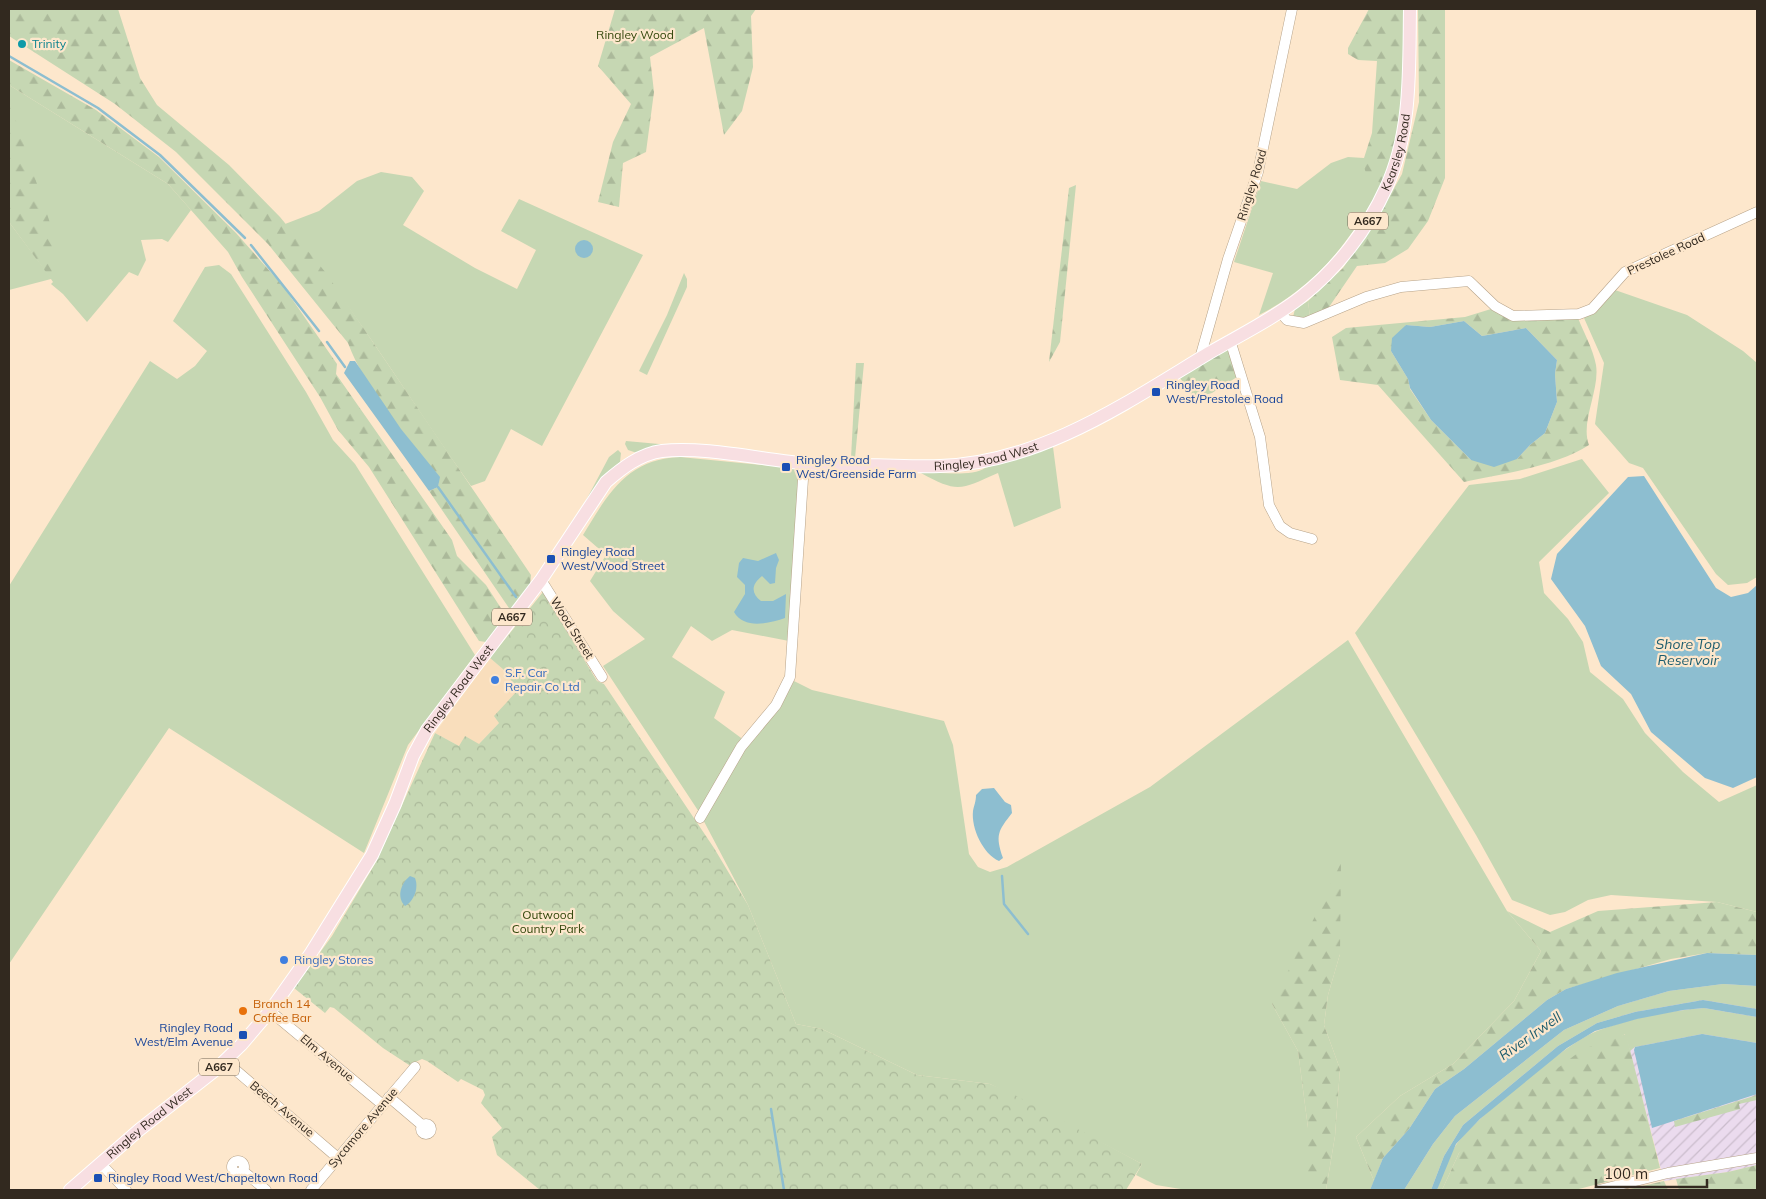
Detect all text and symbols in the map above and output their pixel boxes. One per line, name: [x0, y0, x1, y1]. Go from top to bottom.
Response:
park label: Ringley Wood: [596, 27, 674, 42]
place label: Trinity: [32, 36, 67, 51]
marker: Trinity: [16, 38, 28, 50]
street label: Kearsley Road: [1378, 113, 1413, 193]
street label: Ringley Road: [1234, 147, 1269, 222]
road number: A667: [1348, 212, 1388, 230]
street label: Prestolee Road: [1625, 229, 1707, 278]
place label: Ringley Road West/Prestolee Road: [1166, 377, 1283, 406]
marker: Ringley Road West/Prestolee Road: [1150, 386, 1162, 398]
street label: Ringley Road West: [934, 438, 1040, 473]
place label: Ringley Road West/Greenside Farm: [796, 452, 917, 481]
marker: Ringley Road West/Greenside Farm: [780, 461, 792, 473]
place label: Ringley Road West/Wood Street: [561, 544, 665, 573]
marker: Ringley Road West/Wood Street: [545, 553, 557, 565]
street label: Wood Street: [548, 594, 597, 661]
road number: A667: [492, 608, 532, 626]
water label: Shore Top Reservoir: [1656, 635, 1720, 669]
street label: Ringley Road West: [420, 642, 496, 735]
place label: S.F. Car Repair Co Ltd: [505, 665, 580, 694]
marker: S.F. Car Repair Co Ltd: [489, 674, 501, 686]
park label: Outwood Country Park: [512, 907, 585, 936]
place label: Ringley Stores: [294, 952, 373, 967]
marker: Ringley Stores: [278, 954, 290, 966]
place label: Branch 14 Coffee Bar: [253, 996, 312, 1025]
marker: Branch 14 Coffee Bar: [237, 1005, 249, 1017]
water label: River Irwell: [1495, 1008, 1565, 1064]
place label: Ringley Road West/Elm Avenue: [134, 1020, 233, 1049]
marker: Ringley Road West/Elm Avenue: [237, 1029, 249, 1041]
street label: Elm Avenue: [297, 1031, 357, 1084]
road number: A667: [199, 1058, 239, 1076]
street label: Beech Avenue: [247, 1077, 317, 1140]
street label: Ringley Road West: [103, 1083, 195, 1162]
street label: Sycamore Avenue: [325, 1085, 400, 1171]
scale bar: [1596, 1156, 1707, 1188]
text: 100 m: [1604, 1164, 1648, 1183]
place label: Ringley Road West/Chapeltown Road: [108, 1170, 318, 1185]
marker: Ringley Road West/Chapeltown Road: [92, 1172, 104, 1184]

